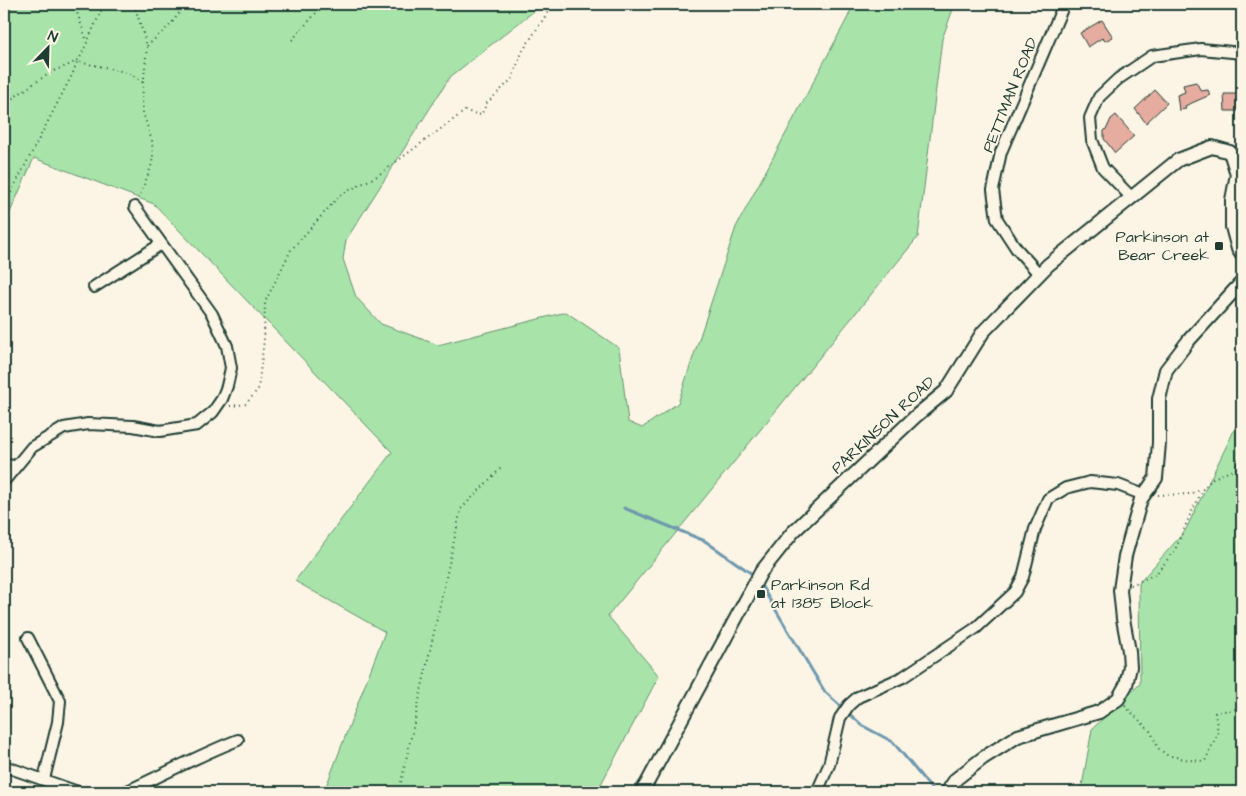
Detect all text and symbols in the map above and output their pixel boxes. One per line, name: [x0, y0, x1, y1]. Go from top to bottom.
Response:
north arrow: [22, 22, 72, 72]
text: N: [45, 26, 61, 48]
street label: PETTMAN ROAD: [977, 34, 1043, 156]
place label: Parkinson at Bear Creek: [1116, 226, 1210, 266]
marker: Parkinson at Bear Creek: [1213, 240, 1225, 252]
street label: PARKINSON ROAD: [826, 371, 940, 479]
place label: Parkinson Rd at 1385 Block: [771, 574, 873, 614]
marker: Parkinson Rd at 1385 Block: [755, 588, 767, 600]

